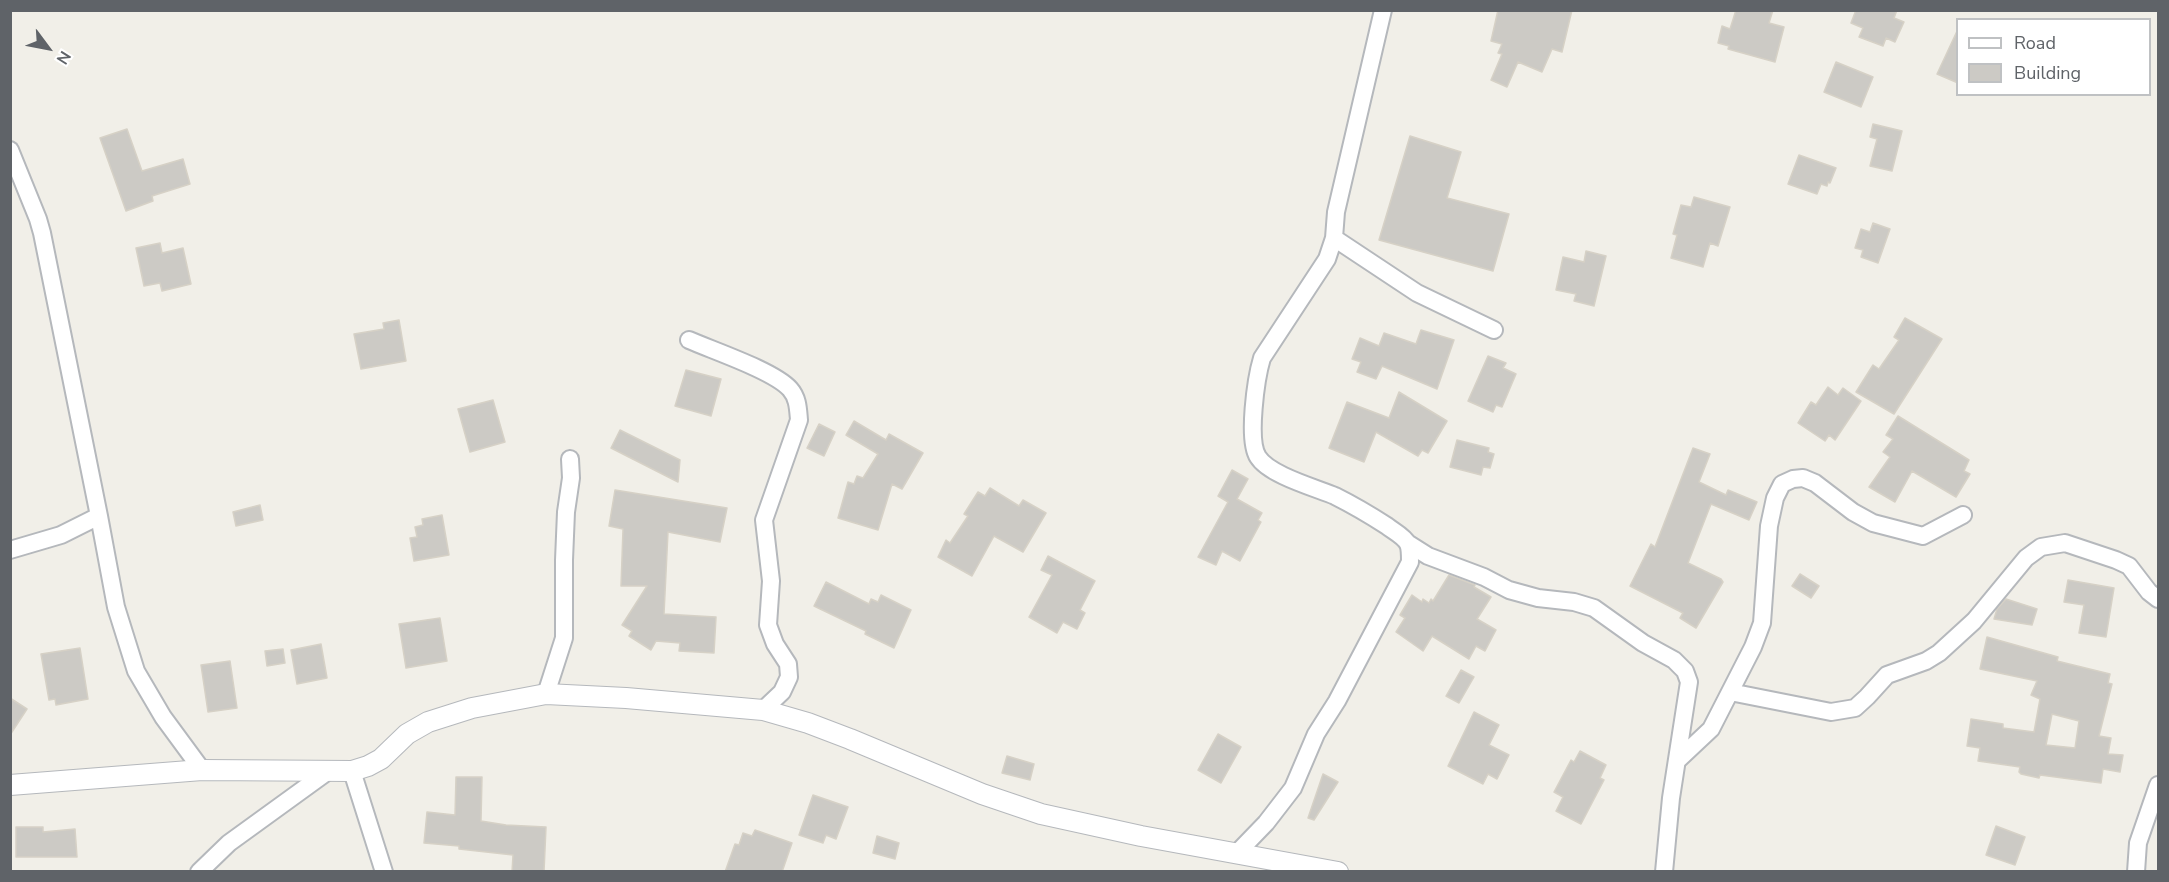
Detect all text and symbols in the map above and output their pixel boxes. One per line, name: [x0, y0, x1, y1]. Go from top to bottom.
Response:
north arrow: [18, 18, 78, 78]
legend: [1956, 18, 2151, 96]
text: Road: [2014, 31, 2056, 55]
text: N: [51, 47, 76, 68]
text: Building: [2014, 61, 2081, 85]

